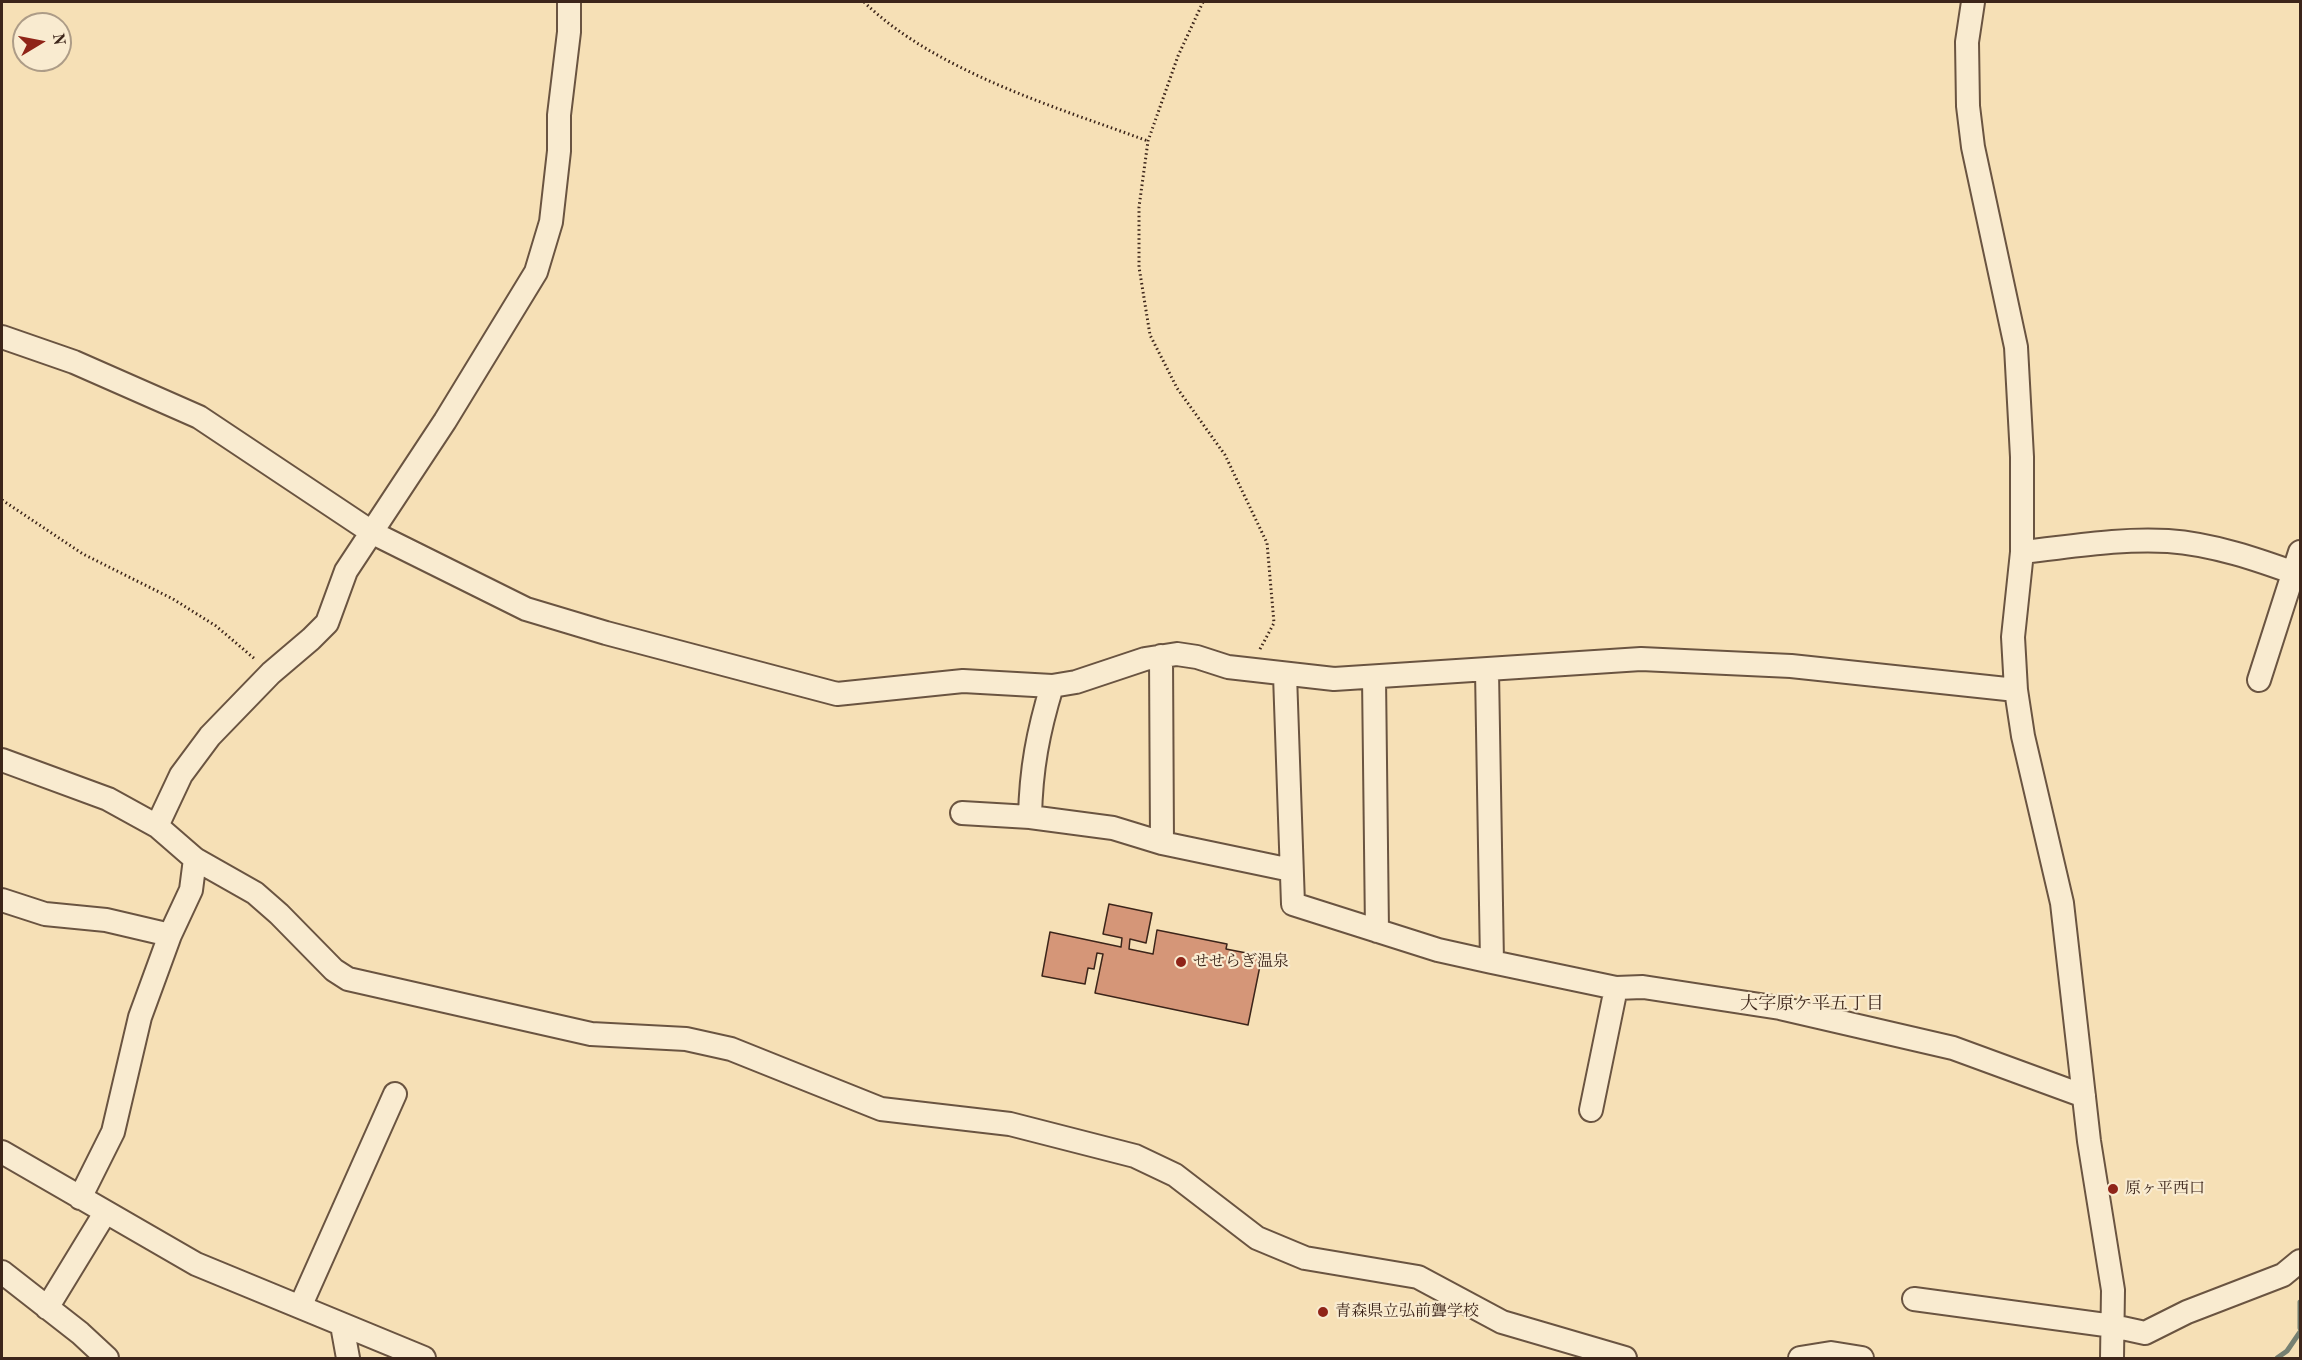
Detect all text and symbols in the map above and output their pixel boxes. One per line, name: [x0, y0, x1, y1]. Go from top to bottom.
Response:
north arrow: [12, 12, 72, 72]
text: N: [49, 32, 67, 47]
place label: せせらぎ温泉: [1193, 952, 1289, 972]
marker: せせらぎ温泉: [1174, 955, 1188, 969]
district label: 大字原ケ平五丁目: [1740, 993, 1884, 1015]
place label: 原ヶ平西口: [2125, 1179, 2205, 1199]
marker: 原ヶ平西口: [2106, 1182, 2120, 1196]
place label: 青森県立弘前聾学校: [1335, 1302, 1479, 1322]
marker: 青森県立弘前聾学校: [1316, 1305, 1330, 1319]

